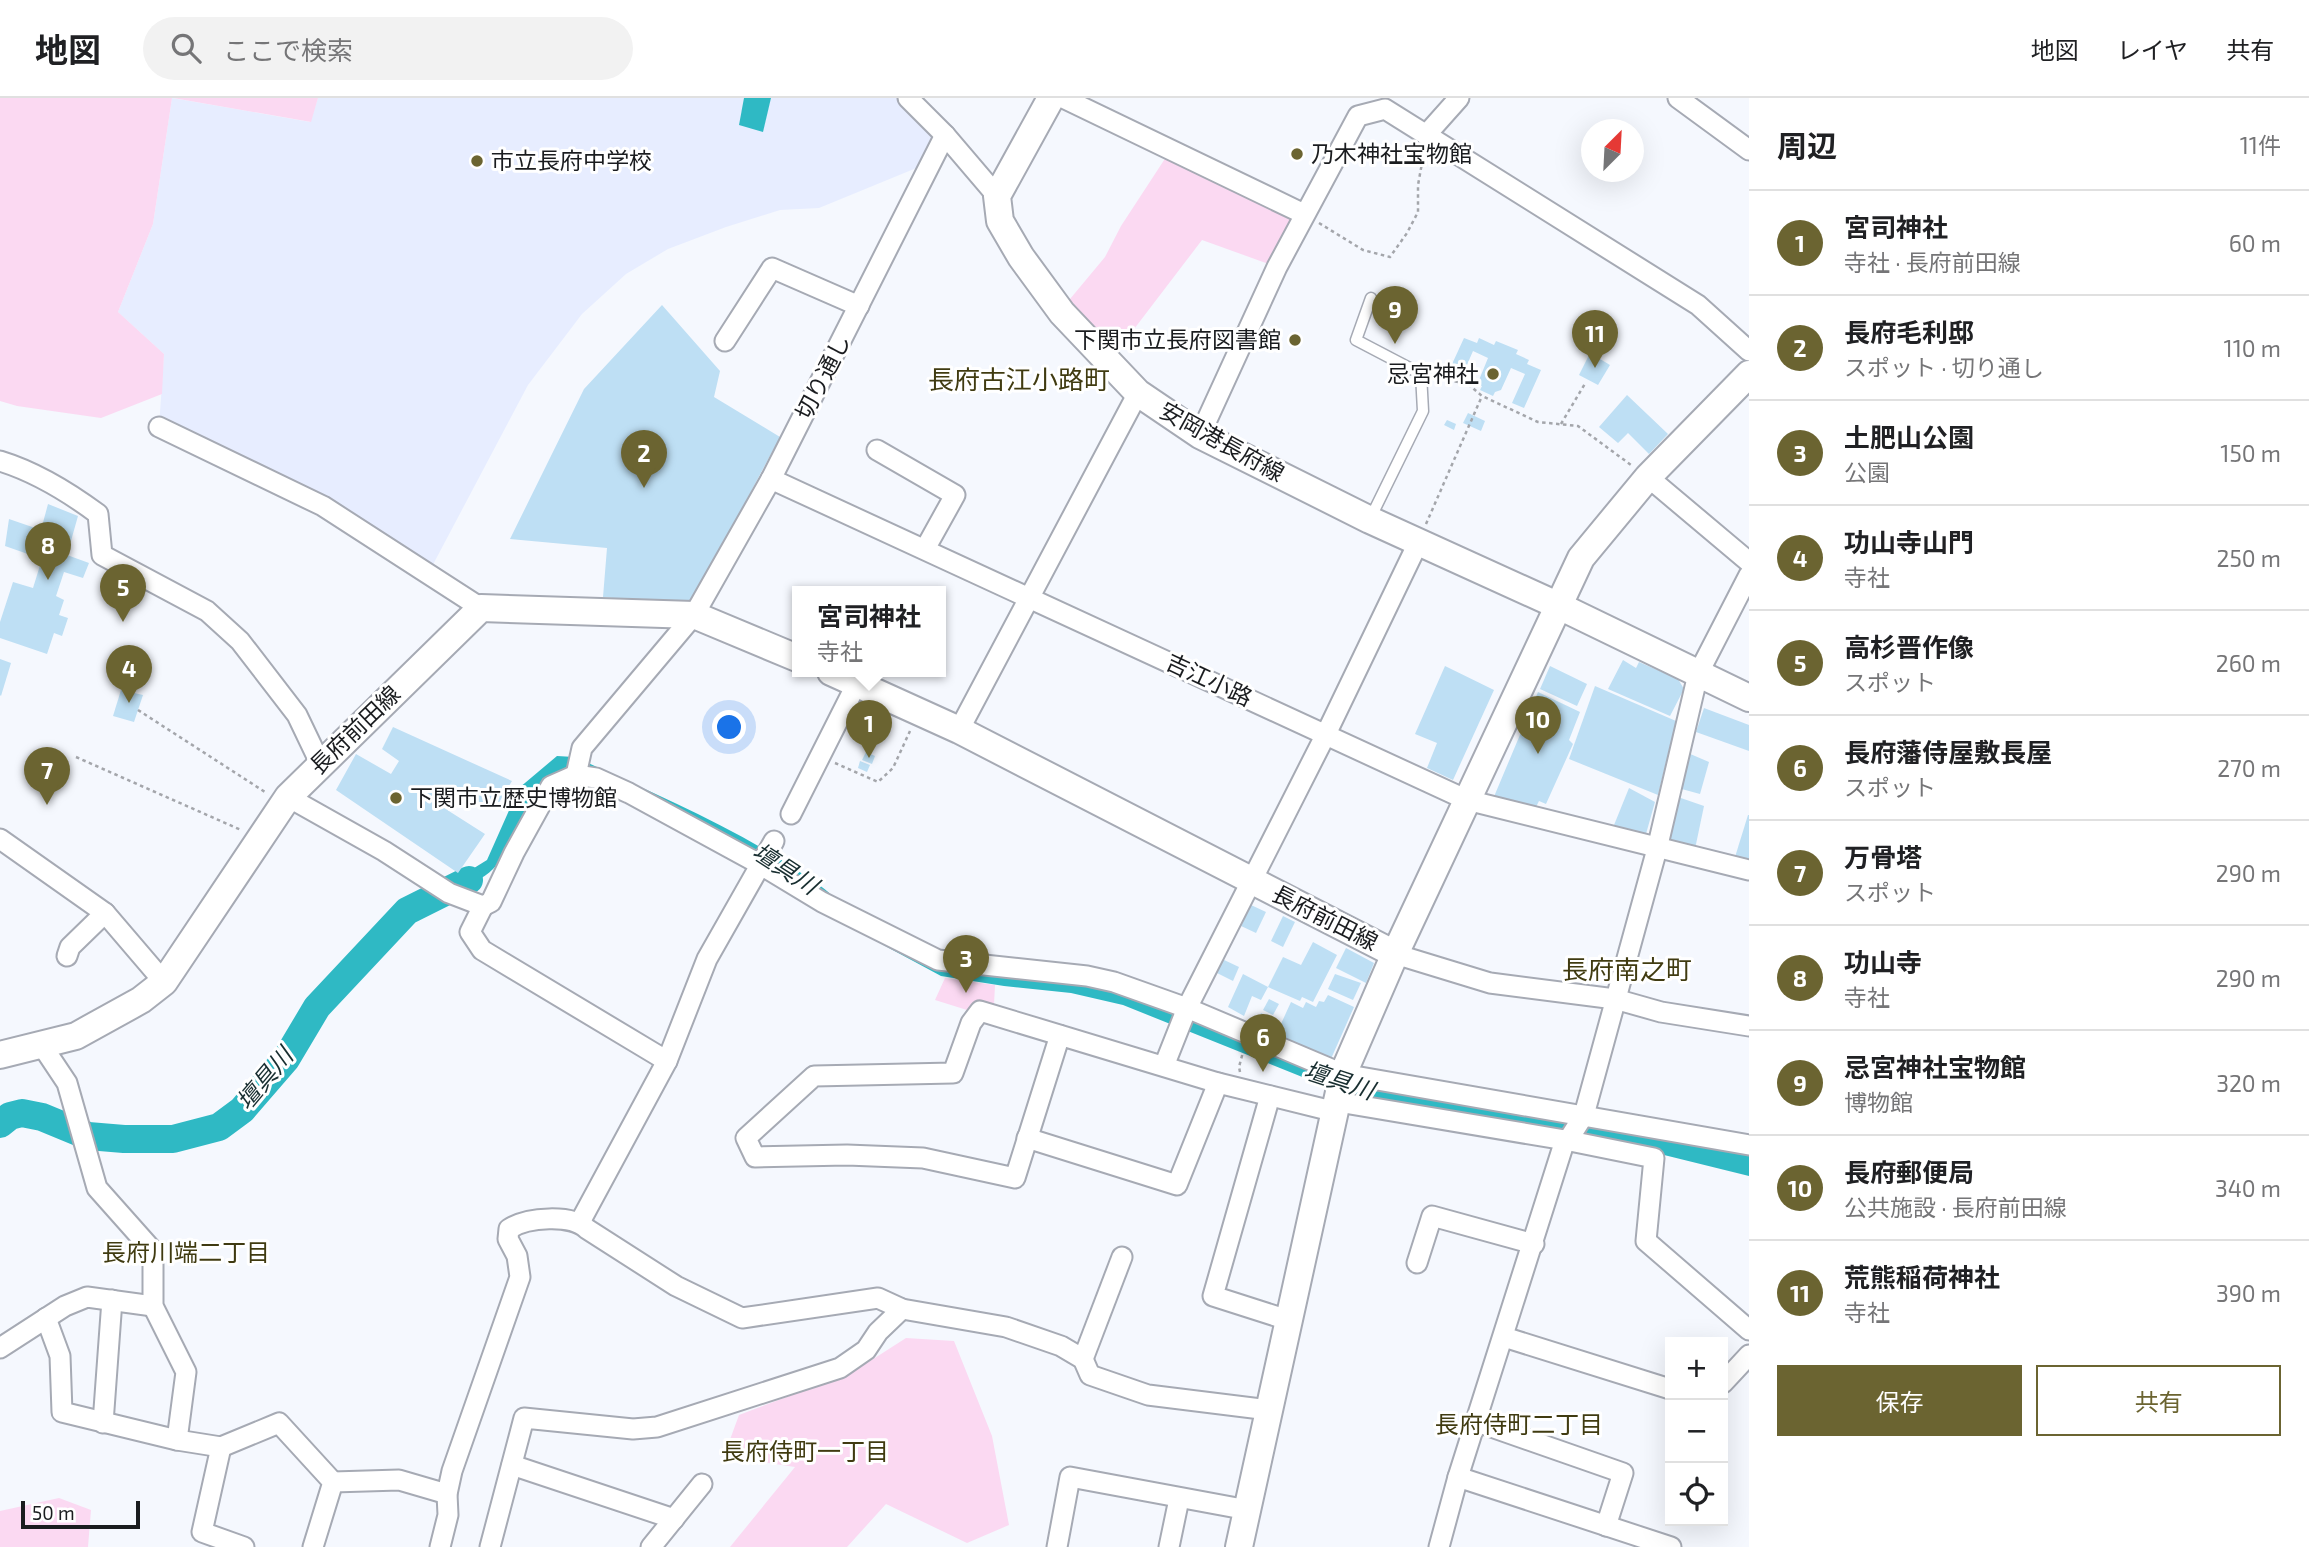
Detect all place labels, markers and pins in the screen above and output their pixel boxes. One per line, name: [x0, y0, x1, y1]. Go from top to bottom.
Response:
place label: 乃木神社宝物館: [1311, 139, 1472, 167]
place label: 市立長府中学校: [491, 146, 652, 174]
marker: 乃木神社宝物館: [1289, 146, 1305, 162]
marker: 市立長府中学校: [469, 153, 485, 169]
pin: 9: [1372, 286, 1418, 344]
pin: 11: [1572, 310, 1618, 368]
place label: 下関市立長府図書館: [1074, 325, 1281, 353]
marker: 下関市立長府図書館: [1287, 332, 1303, 348]
place label: 忌宮神社: [1387, 359, 1479, 387]
marker: 忌宮神社: [1485, 366, 1501, 382]
pin: 2: [621, 430, 667, 488]
pin: 8: [25, 522, 71, 580]
pin: 5: [100, 564, 146, 622]
pin: 4: [106, 645, 152, 703]
pin: 10: [1515, 696, 1561, 754]
pin: 1: [846, 700, 892, 758]
pin: 7: [24, 747, 70, 805]
place label: 下関市立歴史博物館: [410, 783, 617, 811]
marker: 下関市立歴史博物館: [388, 790, 404, 806]
pin: 3: [943, 935, 989, 993]
pin: 6: [1240, 1014, 1286, 1072]

